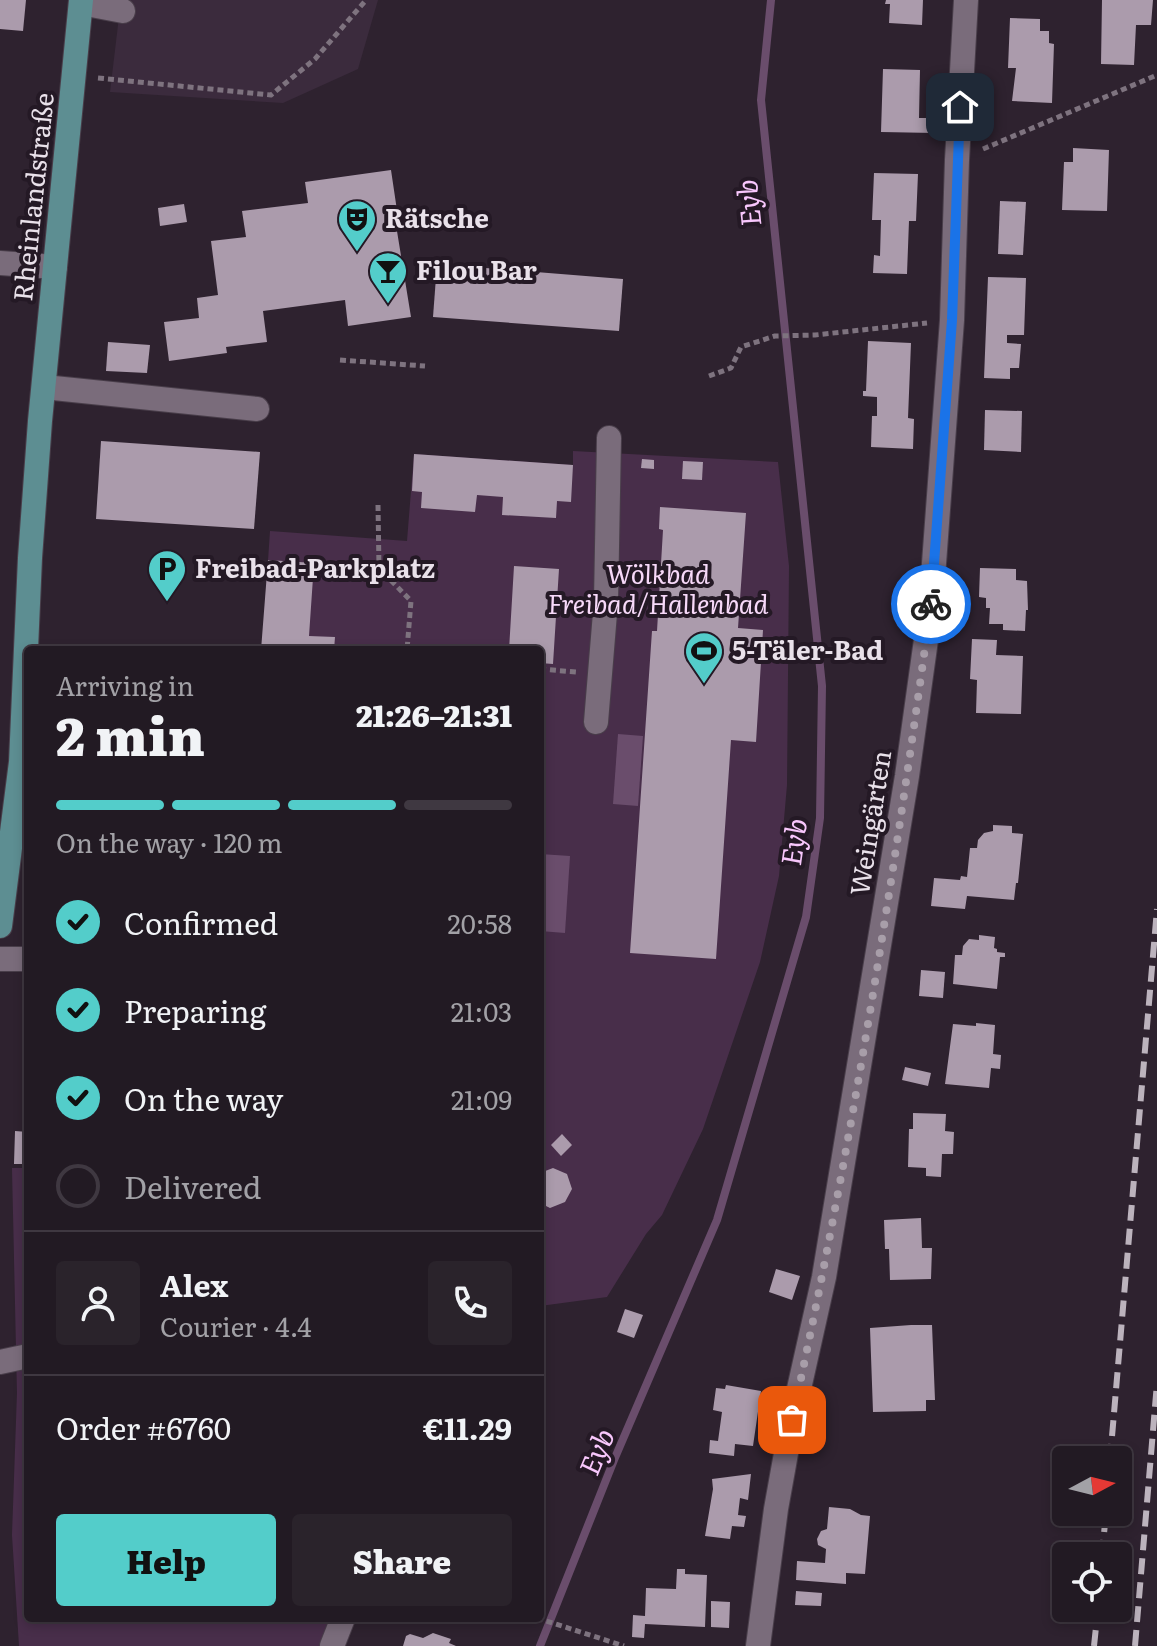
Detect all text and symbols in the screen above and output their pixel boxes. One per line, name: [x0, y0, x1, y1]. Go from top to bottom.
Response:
pin: [926, 73, 994, 141]
icon: home: [938, 85, 982, 129]
street label: Rheinlandstraße: [1, 91, 62, 303]
water label: Eyb: [724, 178, 770, 229]
place label: Rätsche: [385, 197, 489, 236]
theatre icon: Rätsche: [336, 198, 378, 253]
place label: Filou Bar: [416, 249, 537, 288]
bar icon: Filou Bar: [367, 250, 409, 305]
place label: Freibad-Parkplatz: [195, 547, 435, 586]
parking icon: Freibad-Parkplatz: [146, 548, 188, 603]
park label: Wölkbad Freibad/Hallenbad: [547, 553, 769, 622]
courier: [891, 564, 971, 644]
icon: bike: [909, 582, 953, 626]
place label: 5-Täler-Bad: [732, 629, 883, 668]
sports icon: 5-Täler-Bad: [683, 630, 725, 685]
text: Arriving in: [56, 665, 194, 704]
text: 21:26–21:31: [356, 692, 512, 736]
text: 2 min: [56, 695, 205, 772]
street label: Weingärten: [838, 747, 899, 898]
water label: Eyb: [768, 816, 816, 868]
text: On the way · 120 m: [56, 822, 282, 861]
icon: check: [56, 900, 100, 944]
text: Confirmed: [124, 900, 278, 944]
text: 20:58: [448, 903, 512, 942]
icon: check: [56, 988, 100, 1032]
text: Preparing: [124, 988, 266, 1032]
text: 21:03: [451, 991, 512, 1030]
icon: check: [56, 1076, 100, 1120]
text: On the way: [124, 1076, 283, 1120]
text: 21:09: [451, 1079, 512, 1118]
text: Delivered: [124, 1164, 261, 1208]
button: person: [56, 1261, 140, 1345]
button: phone: [428, 1261, 512, 1345]
text: Alex: [160, 1262, 228, 1306]
text: Courier · 4.4: [160, 1306, 312, 1345]
pin: [758, 1386, 826, 1454]
icon: bag: [770, 1398, 814, 1442]
text: Order #6760: [56, 1405, 231, 1449]
text: €11.29: [423, 1405, 512, 1449]
water label: Eyb: [567, 1421, 624, 1481]
north arrow: [1052, 1446, 1132, 1526]
map controls: [1052, 1446, 1132, 1622]
button: Help: [56, 1514, 276, 1606]
button: Share: [292, 1514, 512, 1606]
button: locate: [1052, 1542, 1132, 1622]

